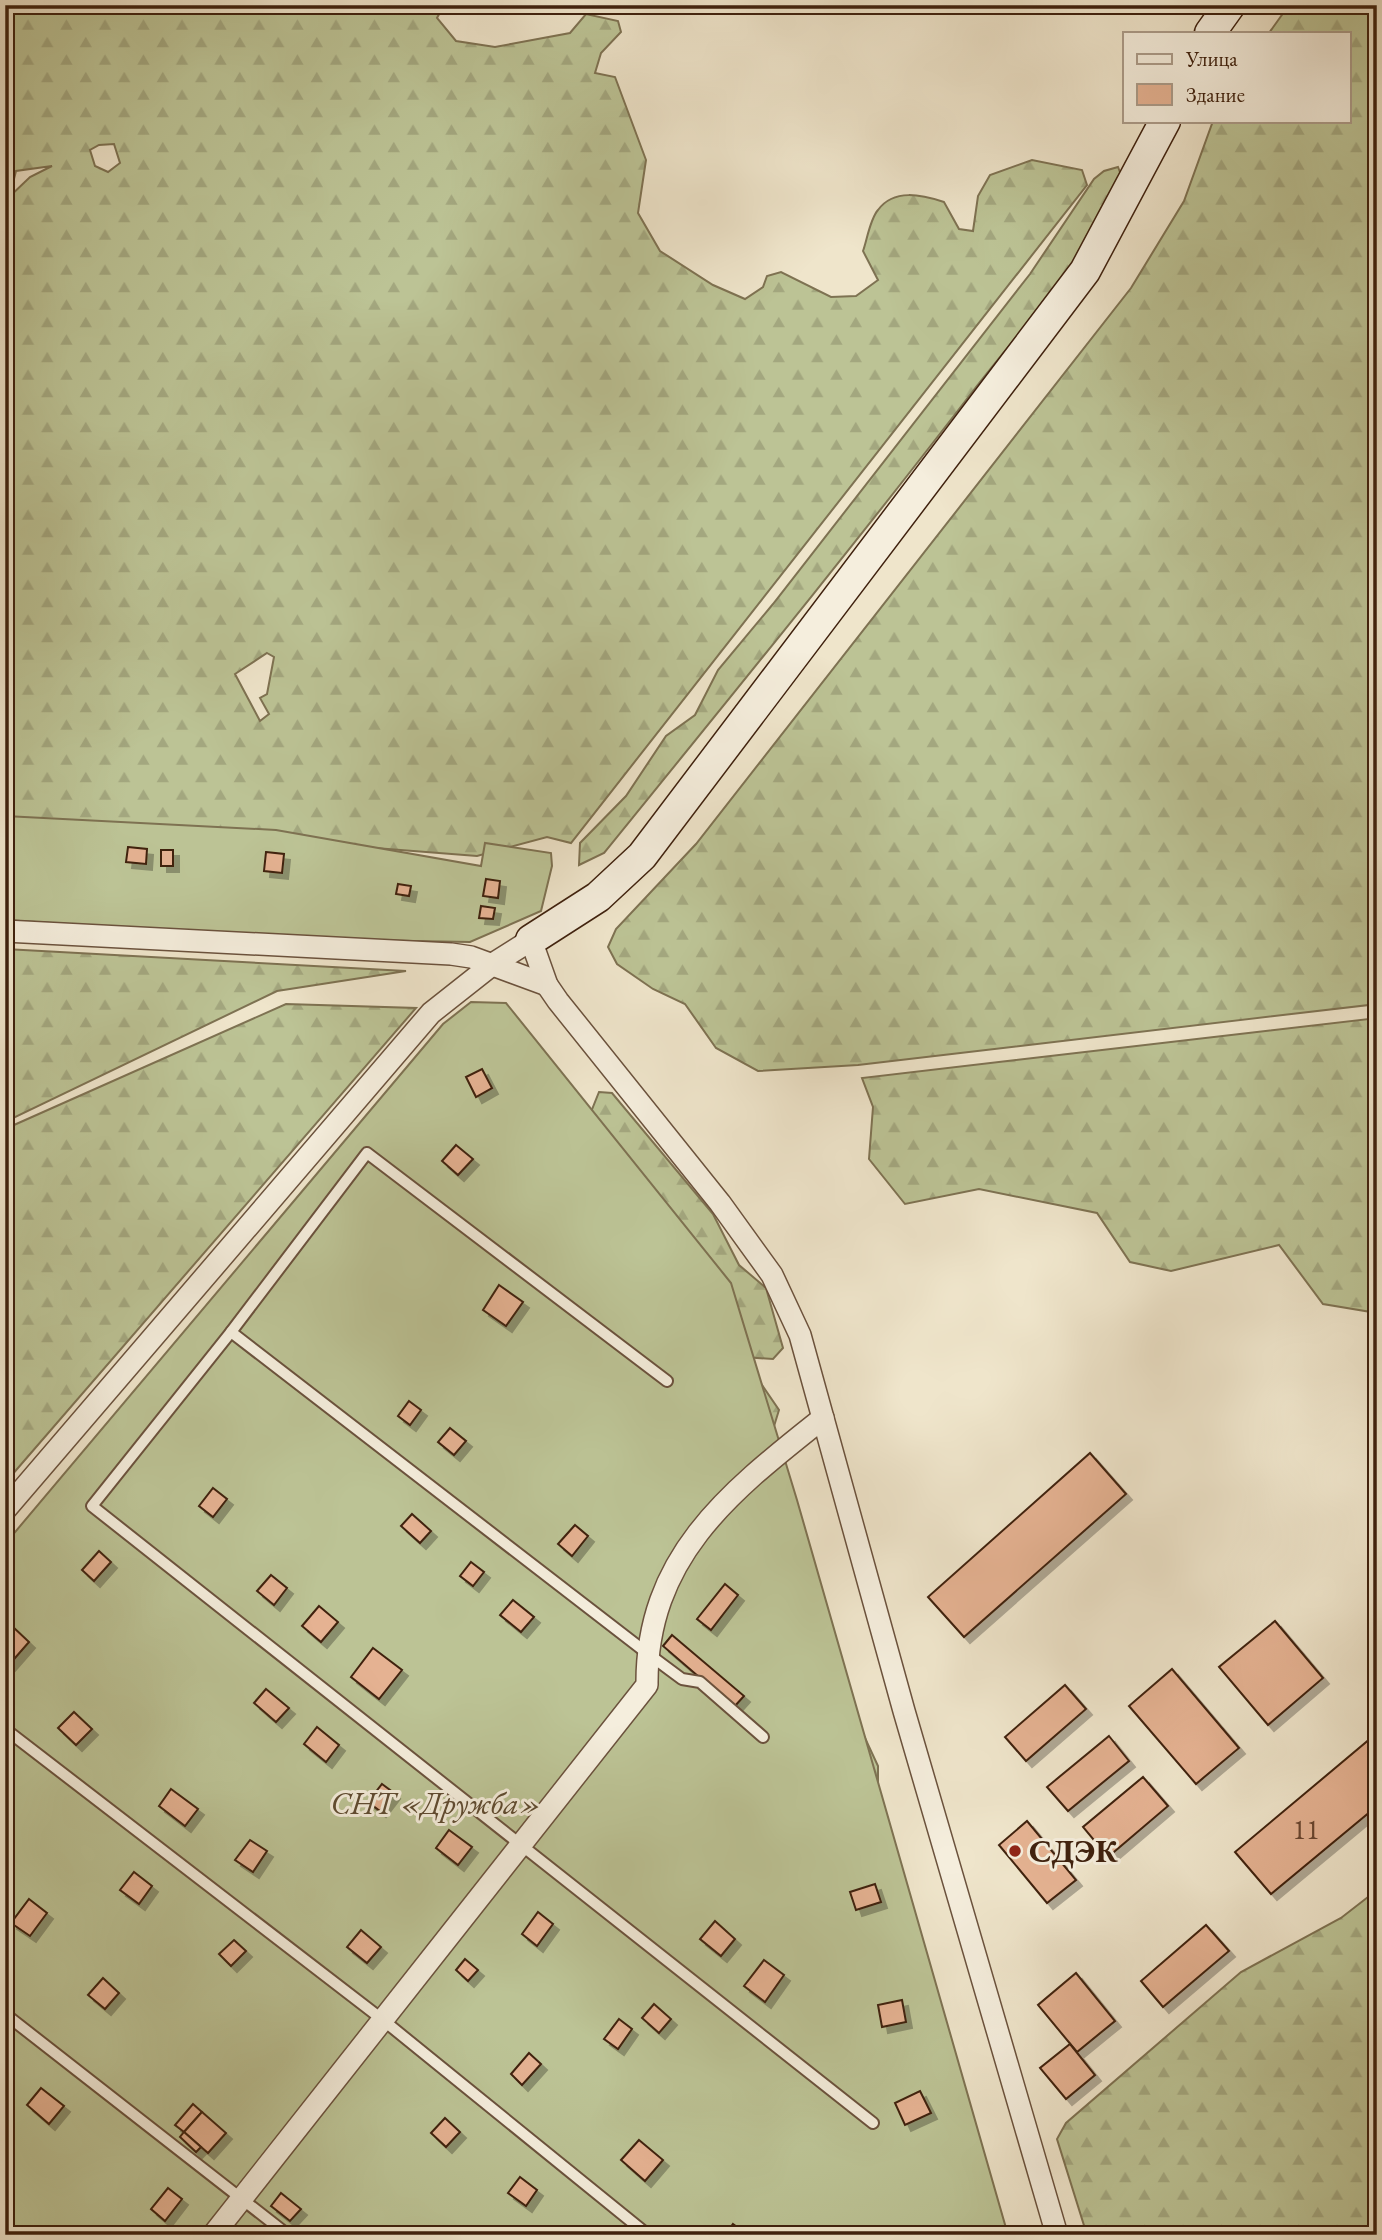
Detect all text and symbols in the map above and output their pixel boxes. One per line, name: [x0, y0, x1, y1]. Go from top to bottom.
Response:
legend: [1123, 32, 1350, 122]
text: Улица: [1185, 45, 1238, 72]
text: Здание: [1186, 81, 1245, 108]
park label: СНТ «Дружба»: [331, 1782, 541, 1824]
house number: 11: [1293, 1811, 1319, 1847]
place label: СДЭК: [1029, 1830, 1118, 1872]
marker: СДЭК: [1007, 1843, 1023, 1859]

